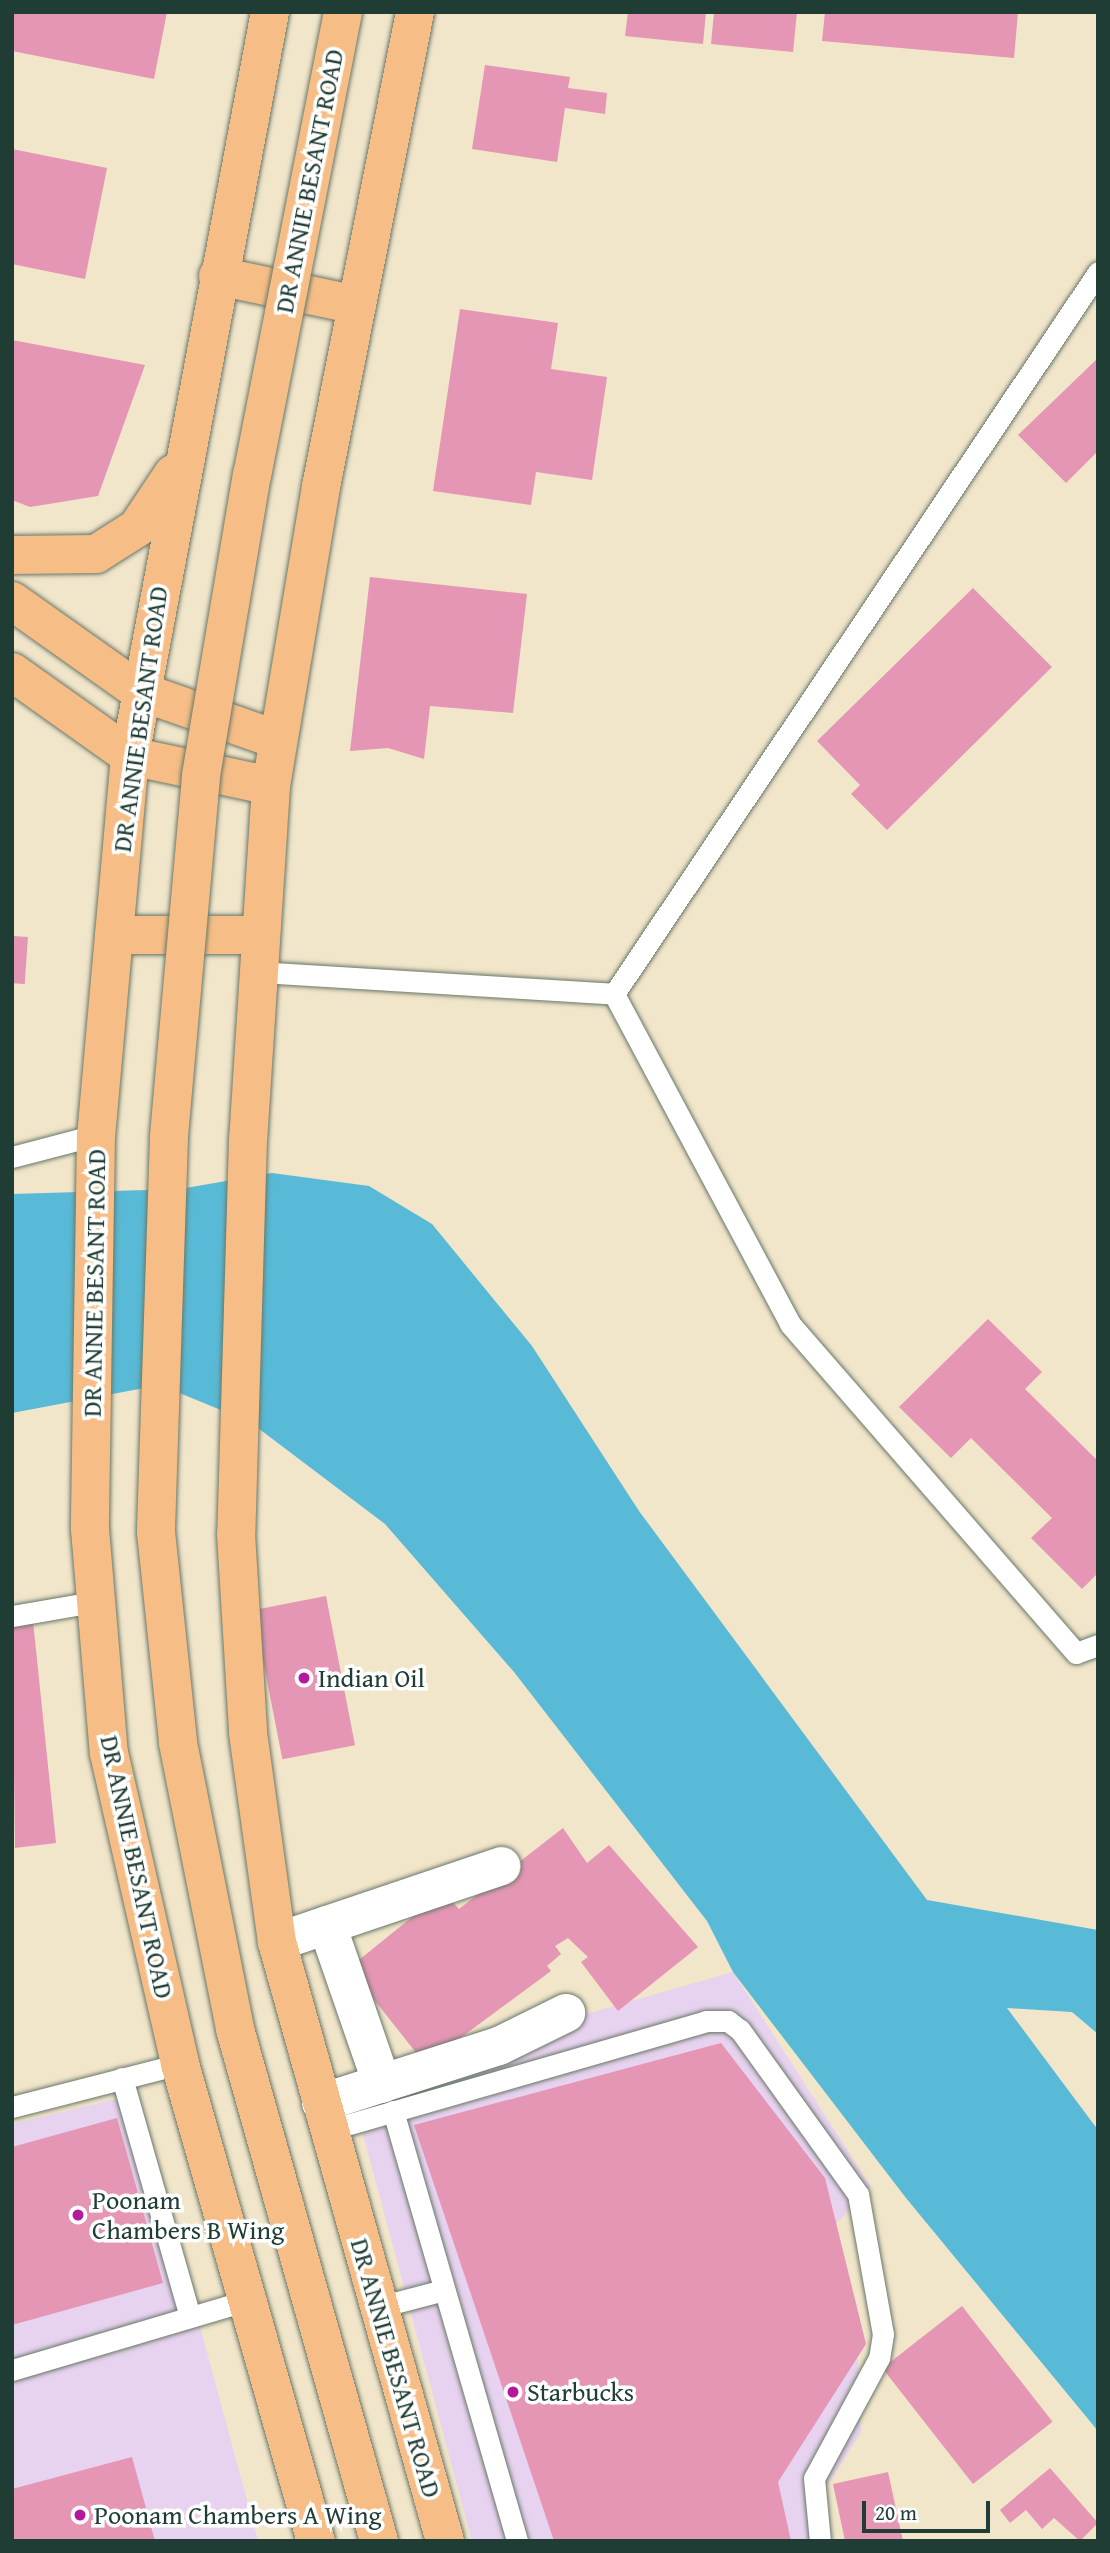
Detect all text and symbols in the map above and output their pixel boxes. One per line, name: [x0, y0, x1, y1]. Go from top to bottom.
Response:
street label: DR ANNIE BESANT ROAD: [268, 46, 350, 316]
street label: DR ANNIE BESANT ROAD: [106, 584, 174, 854]
street label: DR ANNIE BESANT ROAD: [76, 1149, 112, 1417]
place label: Indian Oil: [318, 1662, 425, 1694]
marker: Indian Oil: [296, 1670, 312, 1686]
street label: DR ANNIE BESANT ROAD: [94, 1733, 180, 2001]
place label: Poonam Chambers B Wing: [92, 2184, 284, 2246]
marker: Poonam Chambers B Wing: [70, 2207, 86, 2223]
street label: DR ANNIE BESANT ROAD: [344, 2235, 448, 2501]
place label: Starbucks: [527, 2376, 634, 2408]
marker: Starbucks: [505, 2384, 521, 2400]
scale bar: [865, 2486, 993, 2530]
text: 20 m: [875, 2497, 917, 2528]
place label: Poonam Chambers A Wing: [94, 2499, 381, 2531]
marker: Poonam Chambers A Wing: [72, 2507, 88, 2523]

